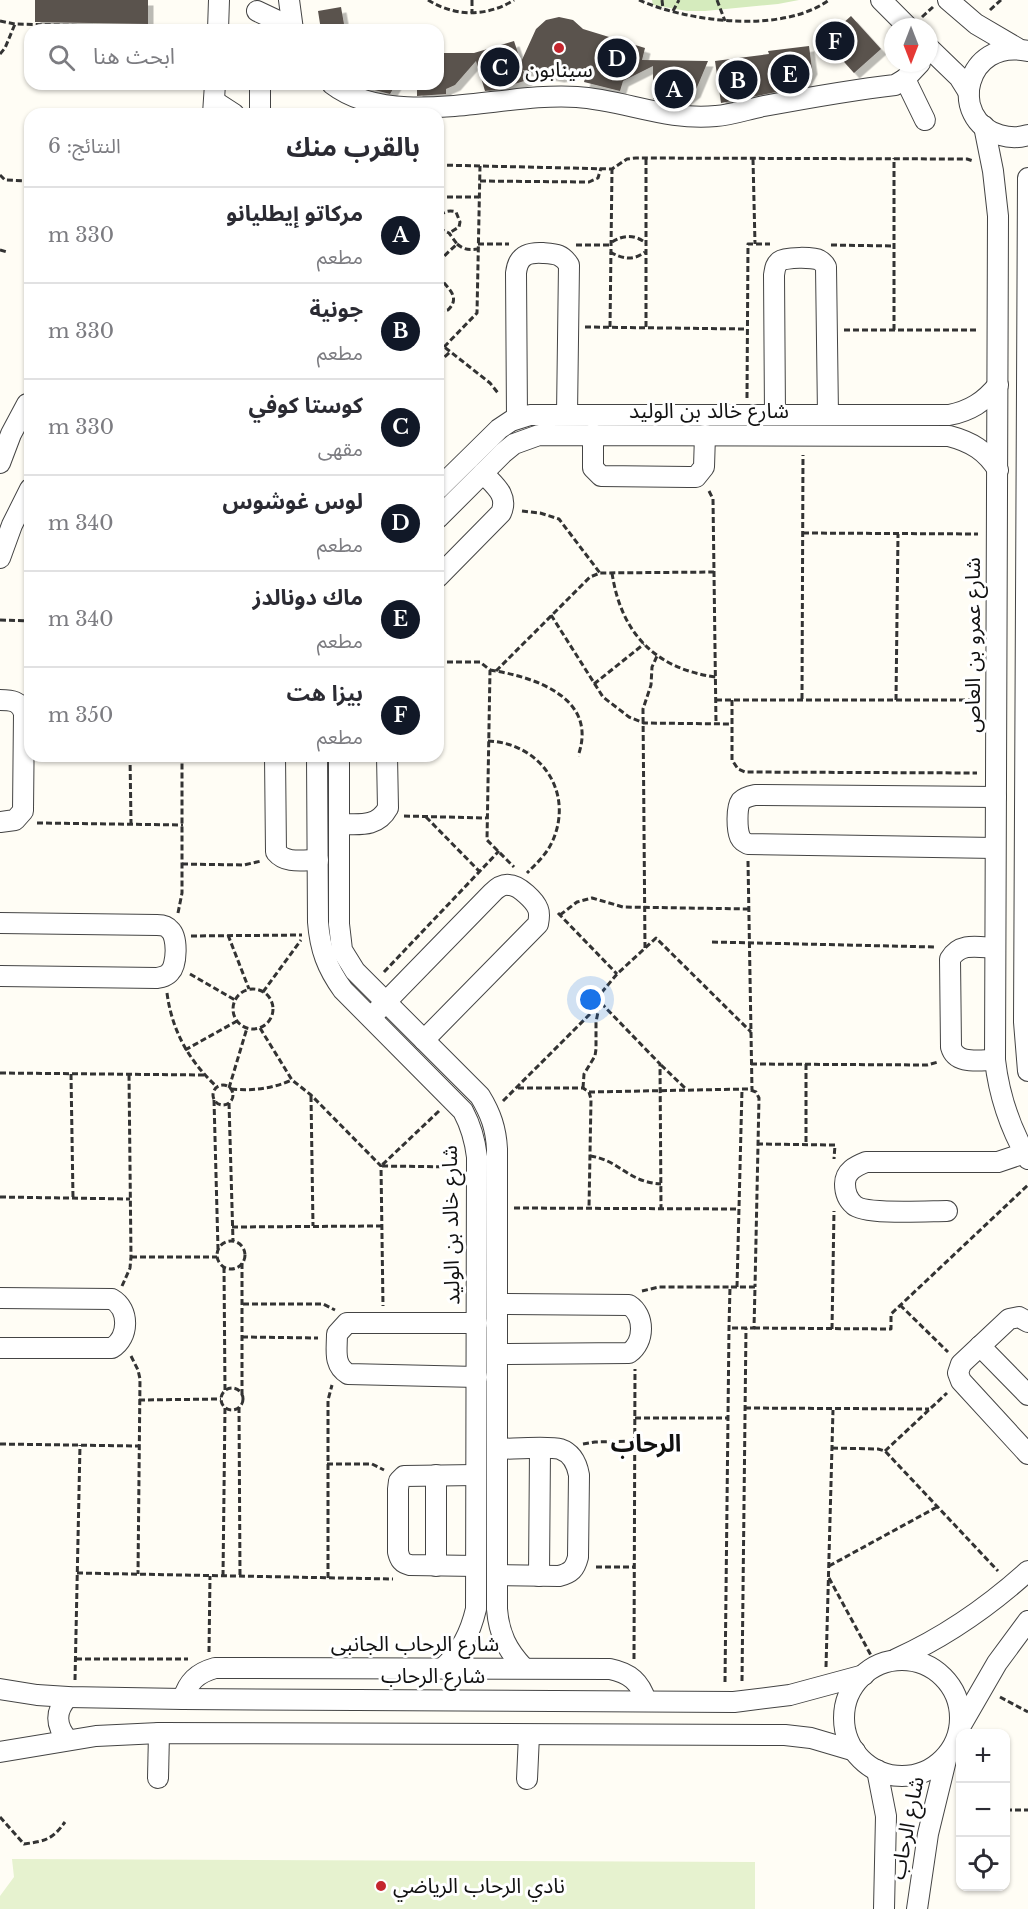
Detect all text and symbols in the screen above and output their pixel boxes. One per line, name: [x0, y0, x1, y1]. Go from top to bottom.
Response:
pin: F: [816, 18, 854, 63]
north arrow: [884, 18, 938, 72]
search box: [24, 24, 444, 90]
pin: D: [598, 36, 636, 80]
icon: search: [45, 41, 78, 74]
marker: سينابون: [552, 41, 566, 55]
text: ابحث هنا: [93, 43, 175, 70]
pin: C: [480, 44, 520, 90]
pin: E: [770, 52, 810, 97]
place label: سينابون: [525, 57, 593, 83]
pin: B: [718, 58, 758, 103]
pin: A: [654, 66, 694, 112]
text: بالقرب منك: [286, 131, 420, 163]
text: النتائج: 6: [48, 134, 121, 158]
text: مركاتو إيطليانو: [226, 200, 363, 227]
text: 330 m: [48, 223, 114, 247]
text: A: [392, 223, 409, 247]
text: مطعم: [317, 245, 363, 269]
text: جونية: [309, 296, 363, 323]
text: 330 m: [48, 319, 114, 343]
text: B: [393, 319, 408, 343]
text: مطعم: [317, 341, 363, 365]
text: كوستا كوفي: [249, 392, 363, 419]
street label: شارع خالد بن الوليد: [629, 398, 789, 426]
text: 330 m: [48, 415, 114, 439]
text: C: [392, 415, 409, 439]
text: مقهى: [318, 437, 363, 461]
text: لوس غوشوس: [223, 488, 363, 515]
text: 340 m: [48, 511, 114, 535]
text: D: [391, 511, 410, 535]
text: مطعم: [317, 533, 363, 557]
street label: شارع عمرو بن العاص: [960, 557, 988, 733]
text: ماك دونالدز: [252, 584, 363, 611]
text: 340 m: [48, 607, 114, 631]
text: E: [393, 607, 408, 631]
text: مطعم: [317, 629, 363, 653]
text: بيزا هت: [287, 680, 363, 707]
text: 350 m: [48, 703, 113, 727]
text: F: [394, 703, 407, 727]
text: مطعم: [317, 725, 363, 749]
your location: [576, 985, 605, 1014]
street label: شارع خالد بن الوليد: [437, 1145, 467, 1305]
district label: الرحاب: [611, 1429, 681, 1459]
street label: شارع الرحاب الجانبى: [331, 1631, 499, 1659]
street label: شارع الرحاب: [381, 1663, 485, 1691]
map controls: [956, 1729, 1010, 1891]
button: +: [956, 1729, 1010, 1783]
street label: شارع الرحاب: [884, 1774, 932, 1882]
button: −: [956, 1783, 1010, 1837]
button: locate: [956, 1837, 1010, 1891]
place label: نادي الرحاب الرياضي: [393, 1873, 565, 1902]
marker: نادي الرحاب الرياضي: [374, 1879, 388, 1893]

